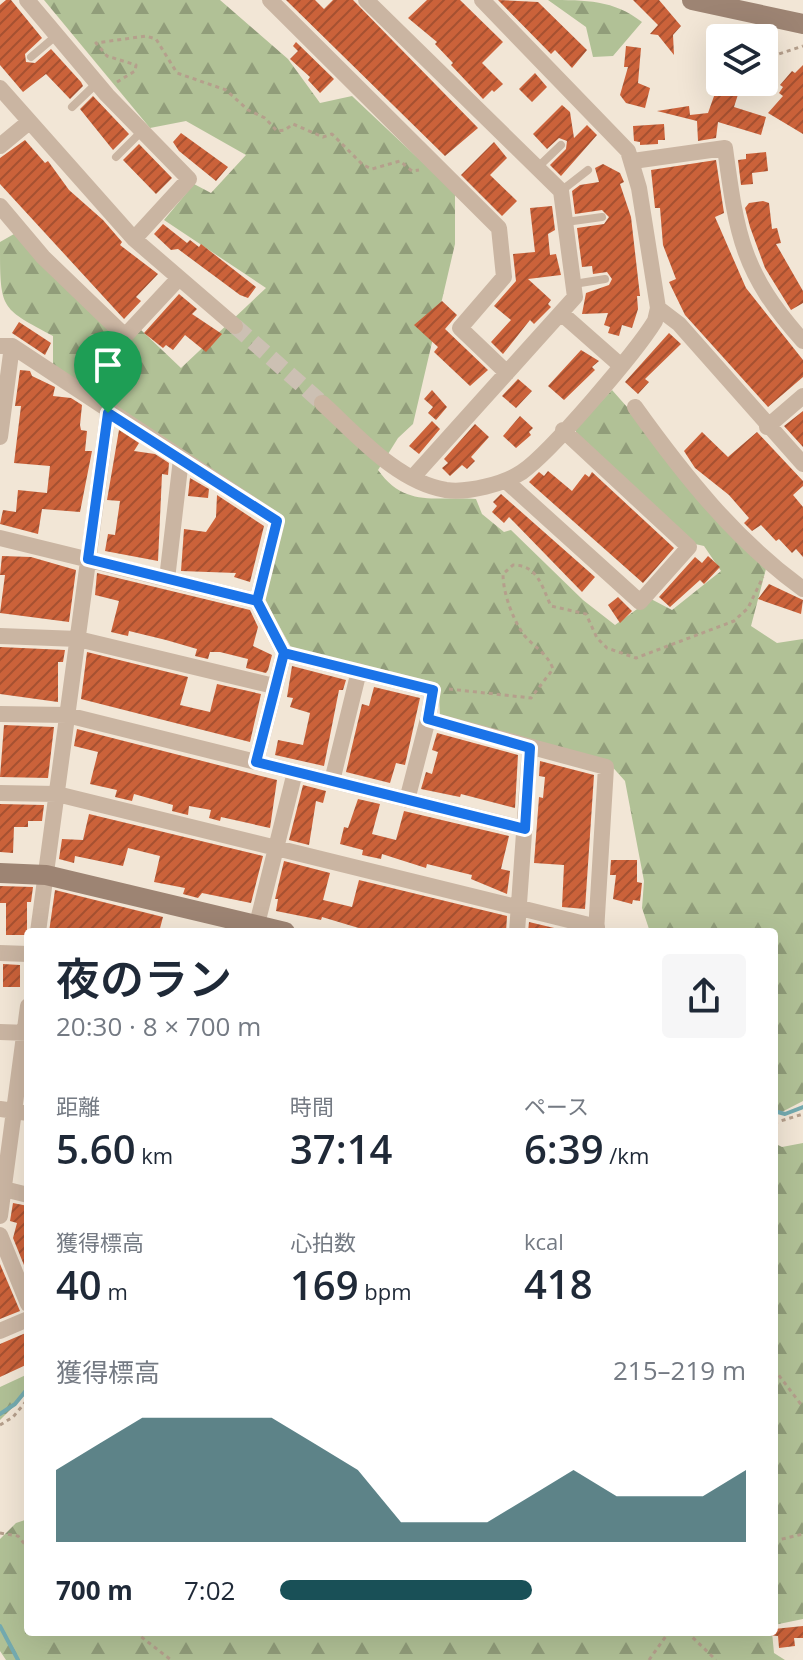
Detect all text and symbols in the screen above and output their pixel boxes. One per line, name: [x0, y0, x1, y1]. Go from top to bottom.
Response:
map controls: [706, 24, 778, 96]
button: layers: [706, 24, 778, 96]
pin: [74, 331, 142, 413]
icon: arrive: [86, 343, 130, 387]
text: 夜のラン: [56, 948, 232, 1008]
button: share: [662, 954, 746, 1038]
text: 20:30 · 8 × 700 m: [56, 1008, 261, 1044]
text: 距離: [56, 1091, 100, 1121]
text: 時間: [290, 1091, 334, 1121]
text: ペース: [524, 1091, 589, 1121]
text: 5.60: [56, 1121, 136, 1176]
text: 37:14: [290, 1121, 392, 1176]
text: 6:39: [524, 1121, 604, 1176]
text: km: [136, 1140, 173, 1170]
text: /km: [604, 1140, 649, 1170]
text: kcal: [524, 1226, 564, 1256]
text: 獲得標高: [56, 1227, 144, 1257]
text: 心拍数: [290, 1227, 356, 1257]
text: 418: [524, 1256, 593, 1311]
text: 40: [56, 1257, 102, 1312]
text: 169: [290, 1257, 359, 1312]
text: m: [102, 1276, 128, 1306]
text: bpm: [359, 1276, 412, 1306]
text: 215–219 m: [613, 1352, 746, 1388]
text: 獲得標高: [56, 1354, 160, 1390]
text: 700 m: [56, 1572, 133, 1608]
text: 7:02: [184, 1572, 235, 1608]

